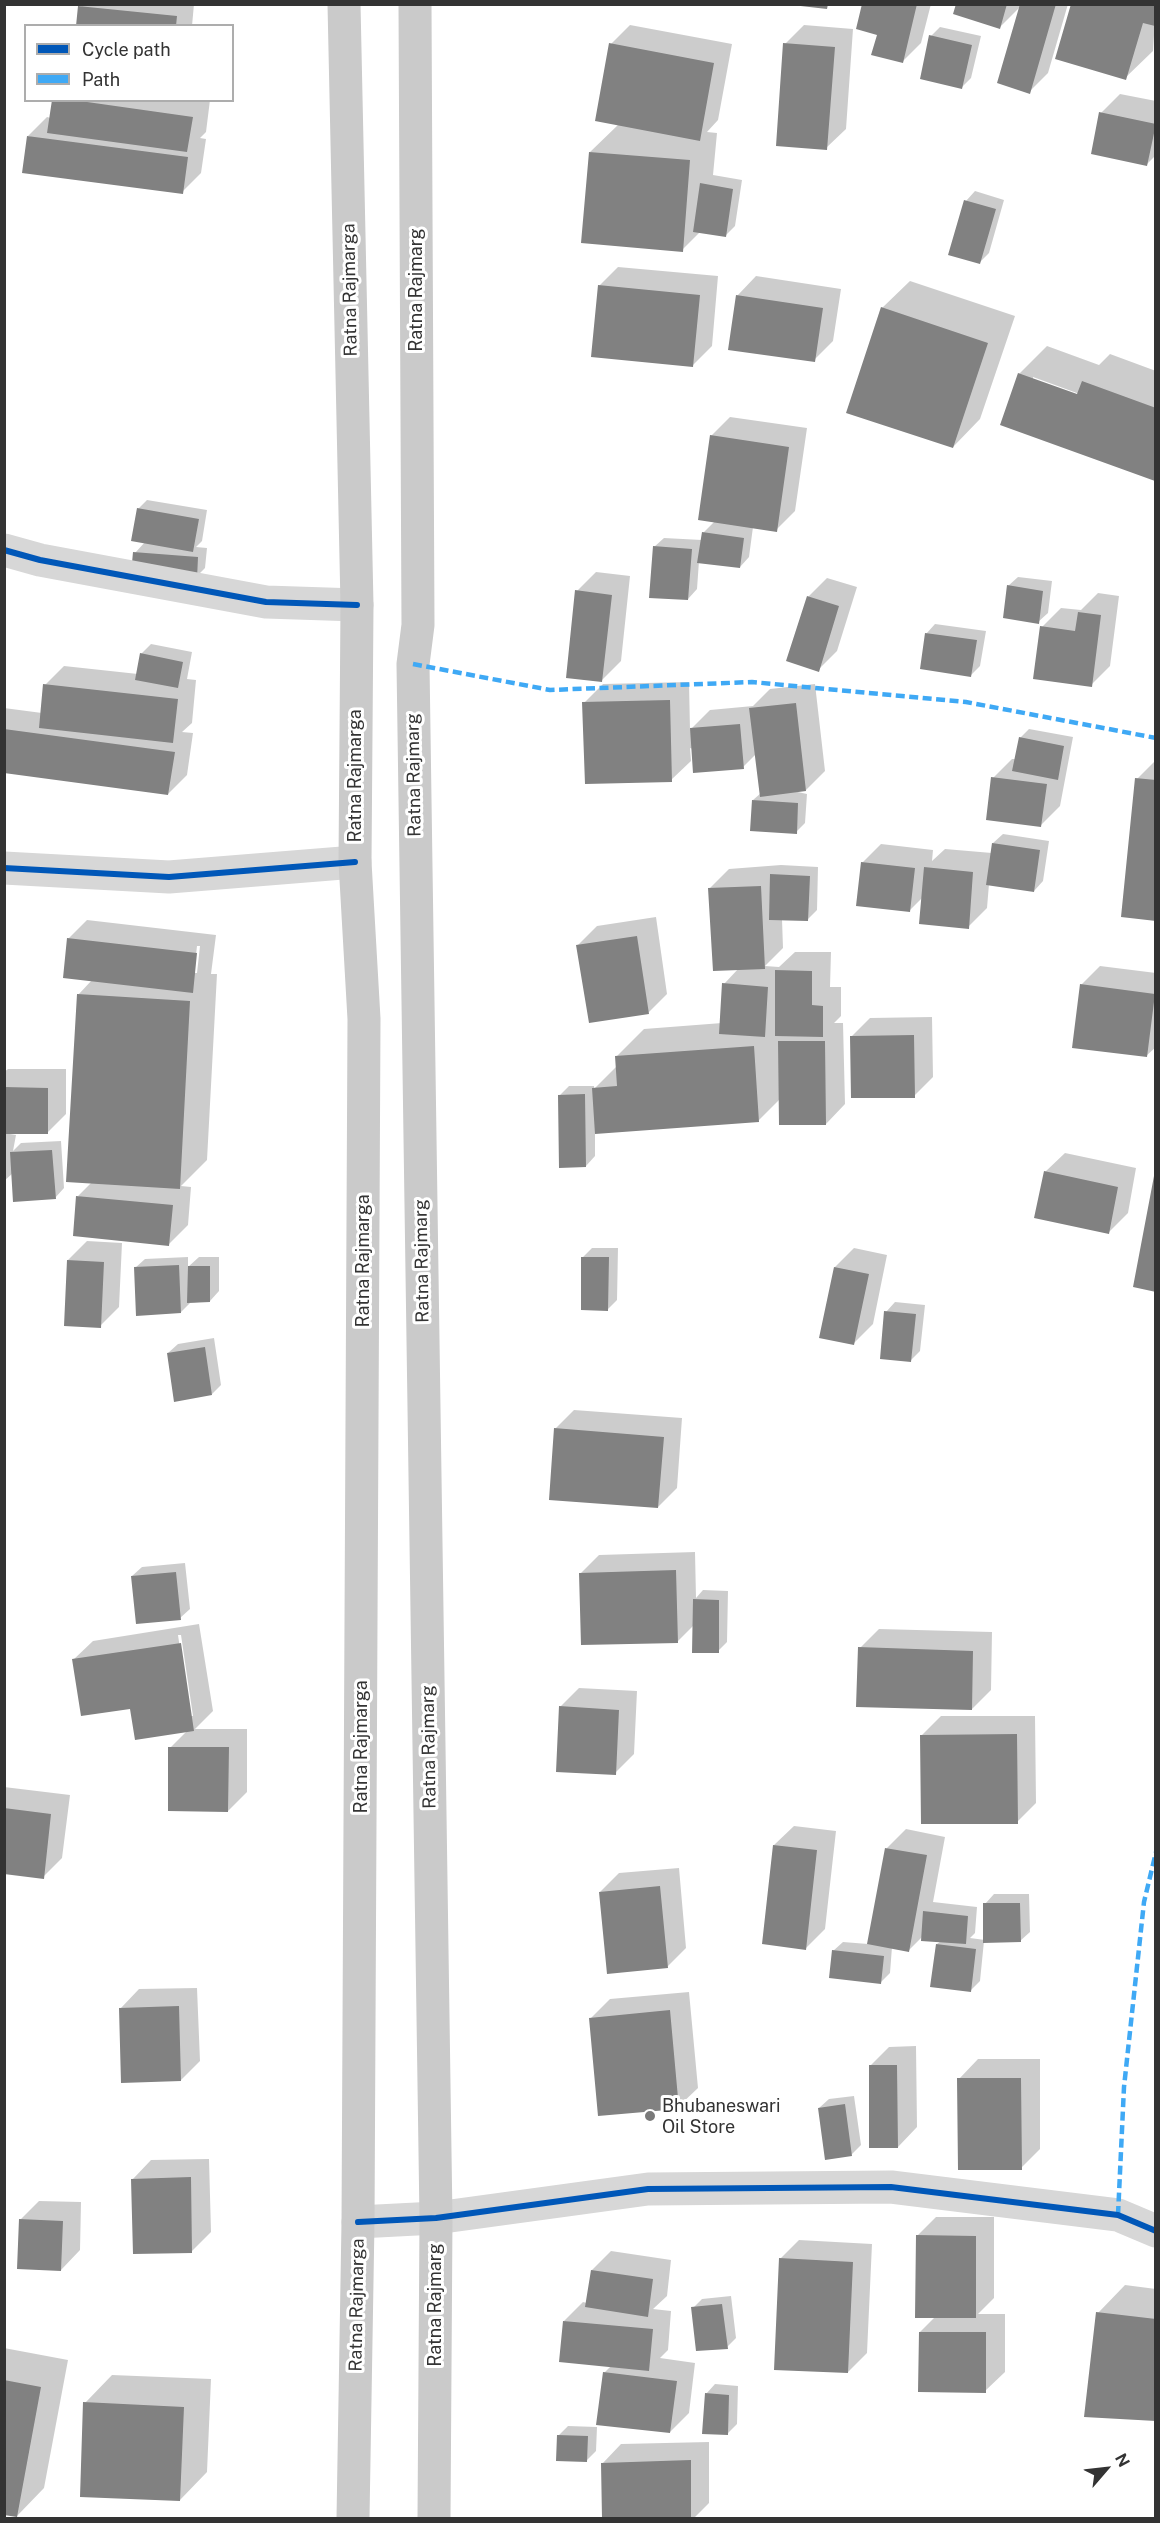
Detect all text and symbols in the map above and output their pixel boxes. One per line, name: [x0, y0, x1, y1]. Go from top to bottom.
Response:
legend: [24, 24, 234, 102]
text: Cycle path: [82, 39, 171, 60]
text: Path: [82, 69, 120, 90]
street label: Ratna Rajmarga: [338, 223, 362, 357]
street label: Ratna Rajmarg: [405, 228, 427, 352]
street label: Ratna Rajmarga: [344, 709, 366, 843]
street label: Ratna Rajmarg: [402, 713, 426, 837]
street label: Ratna Rajmarga: [352, 1194, 374, 1328]
street label: Ratna Rajmarg: [410, 1199, 434, 1323]
street label: Ratna Rajmarga: [350, 1680, 372, 1814]
street label: Ratna Rajmarg: [417, 1685, 441, 1809]
place label: Bhubaneswari Oil Store: [662, 2095, 780, 2138]
marker: Bhubaneswari Oil Store: [643, 2109, 657, 2123]
street label: Ratna Rajmarga: [345, 2238, 369, 2372]
street label: Ratna Rajmarg: [424, 2243, 446, 2367]
north arrow: [1076, 2439, 1136, 2499]
text: N: [1111, 2450, 1134, 2470]

